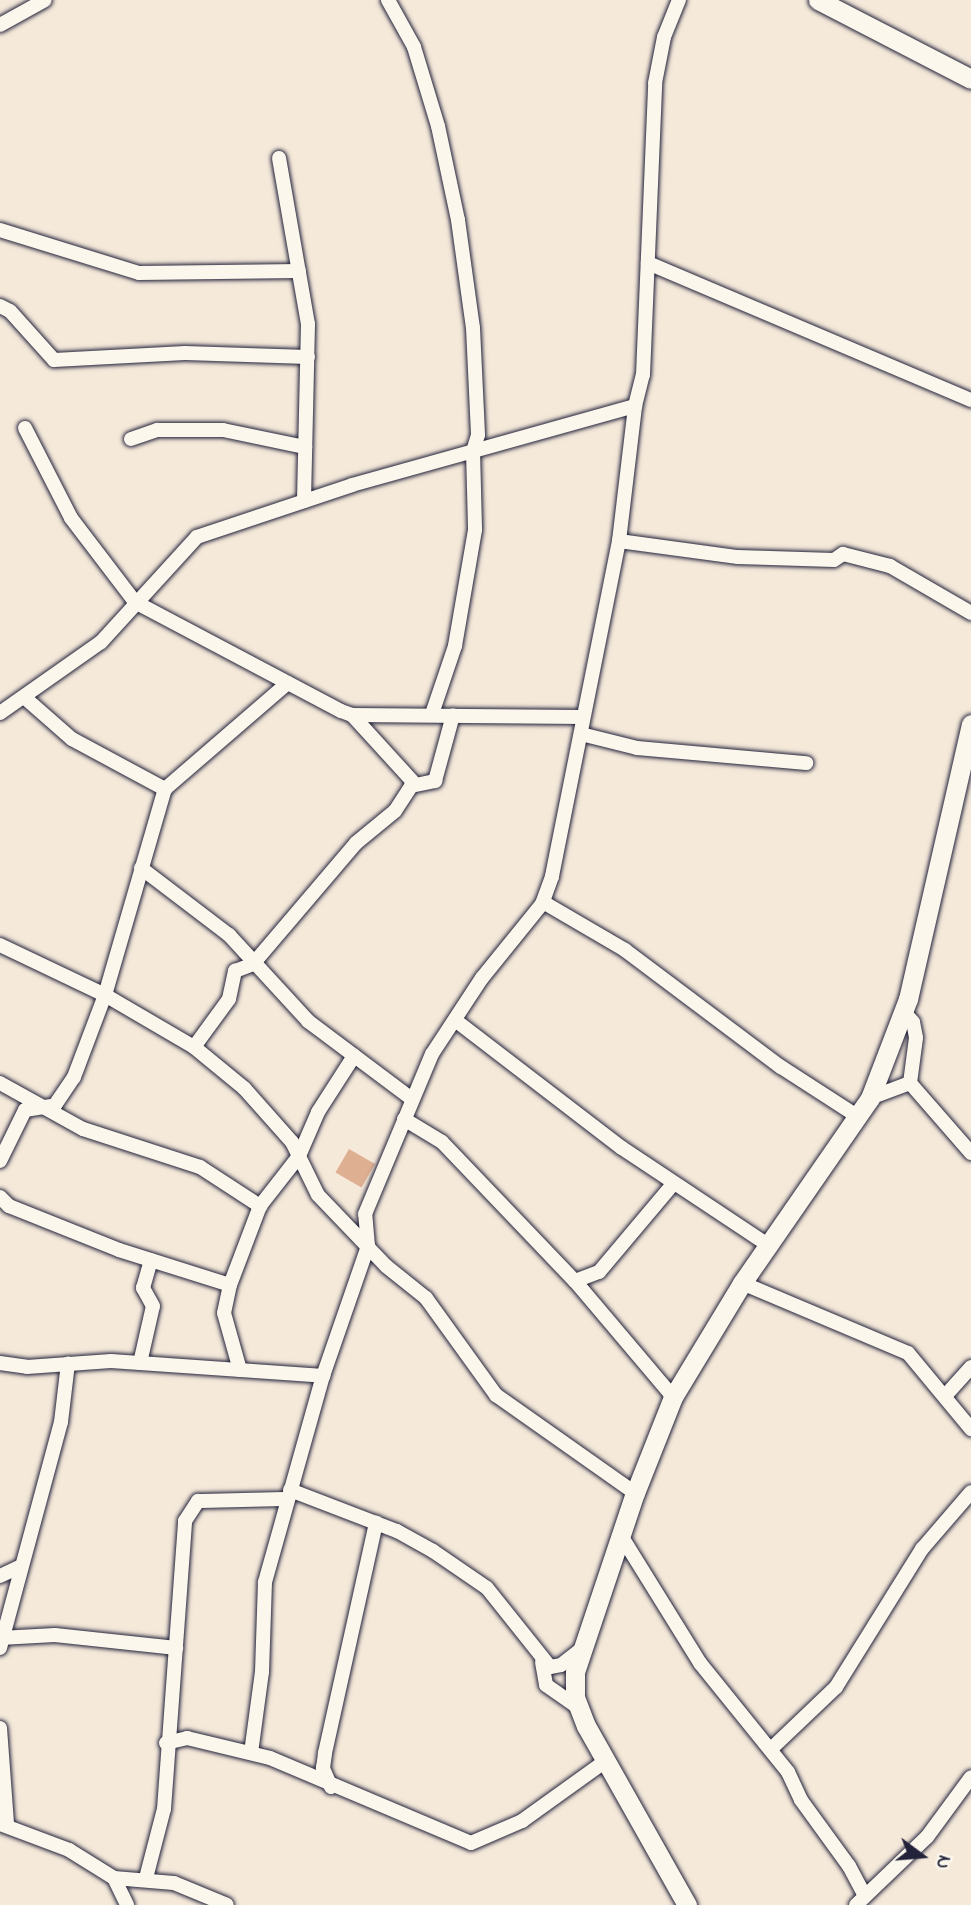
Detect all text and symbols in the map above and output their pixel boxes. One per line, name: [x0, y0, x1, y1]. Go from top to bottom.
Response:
north arrow: [887, 1821, 957, 1891]
text: N: [928, 1852, 957, 1872]

